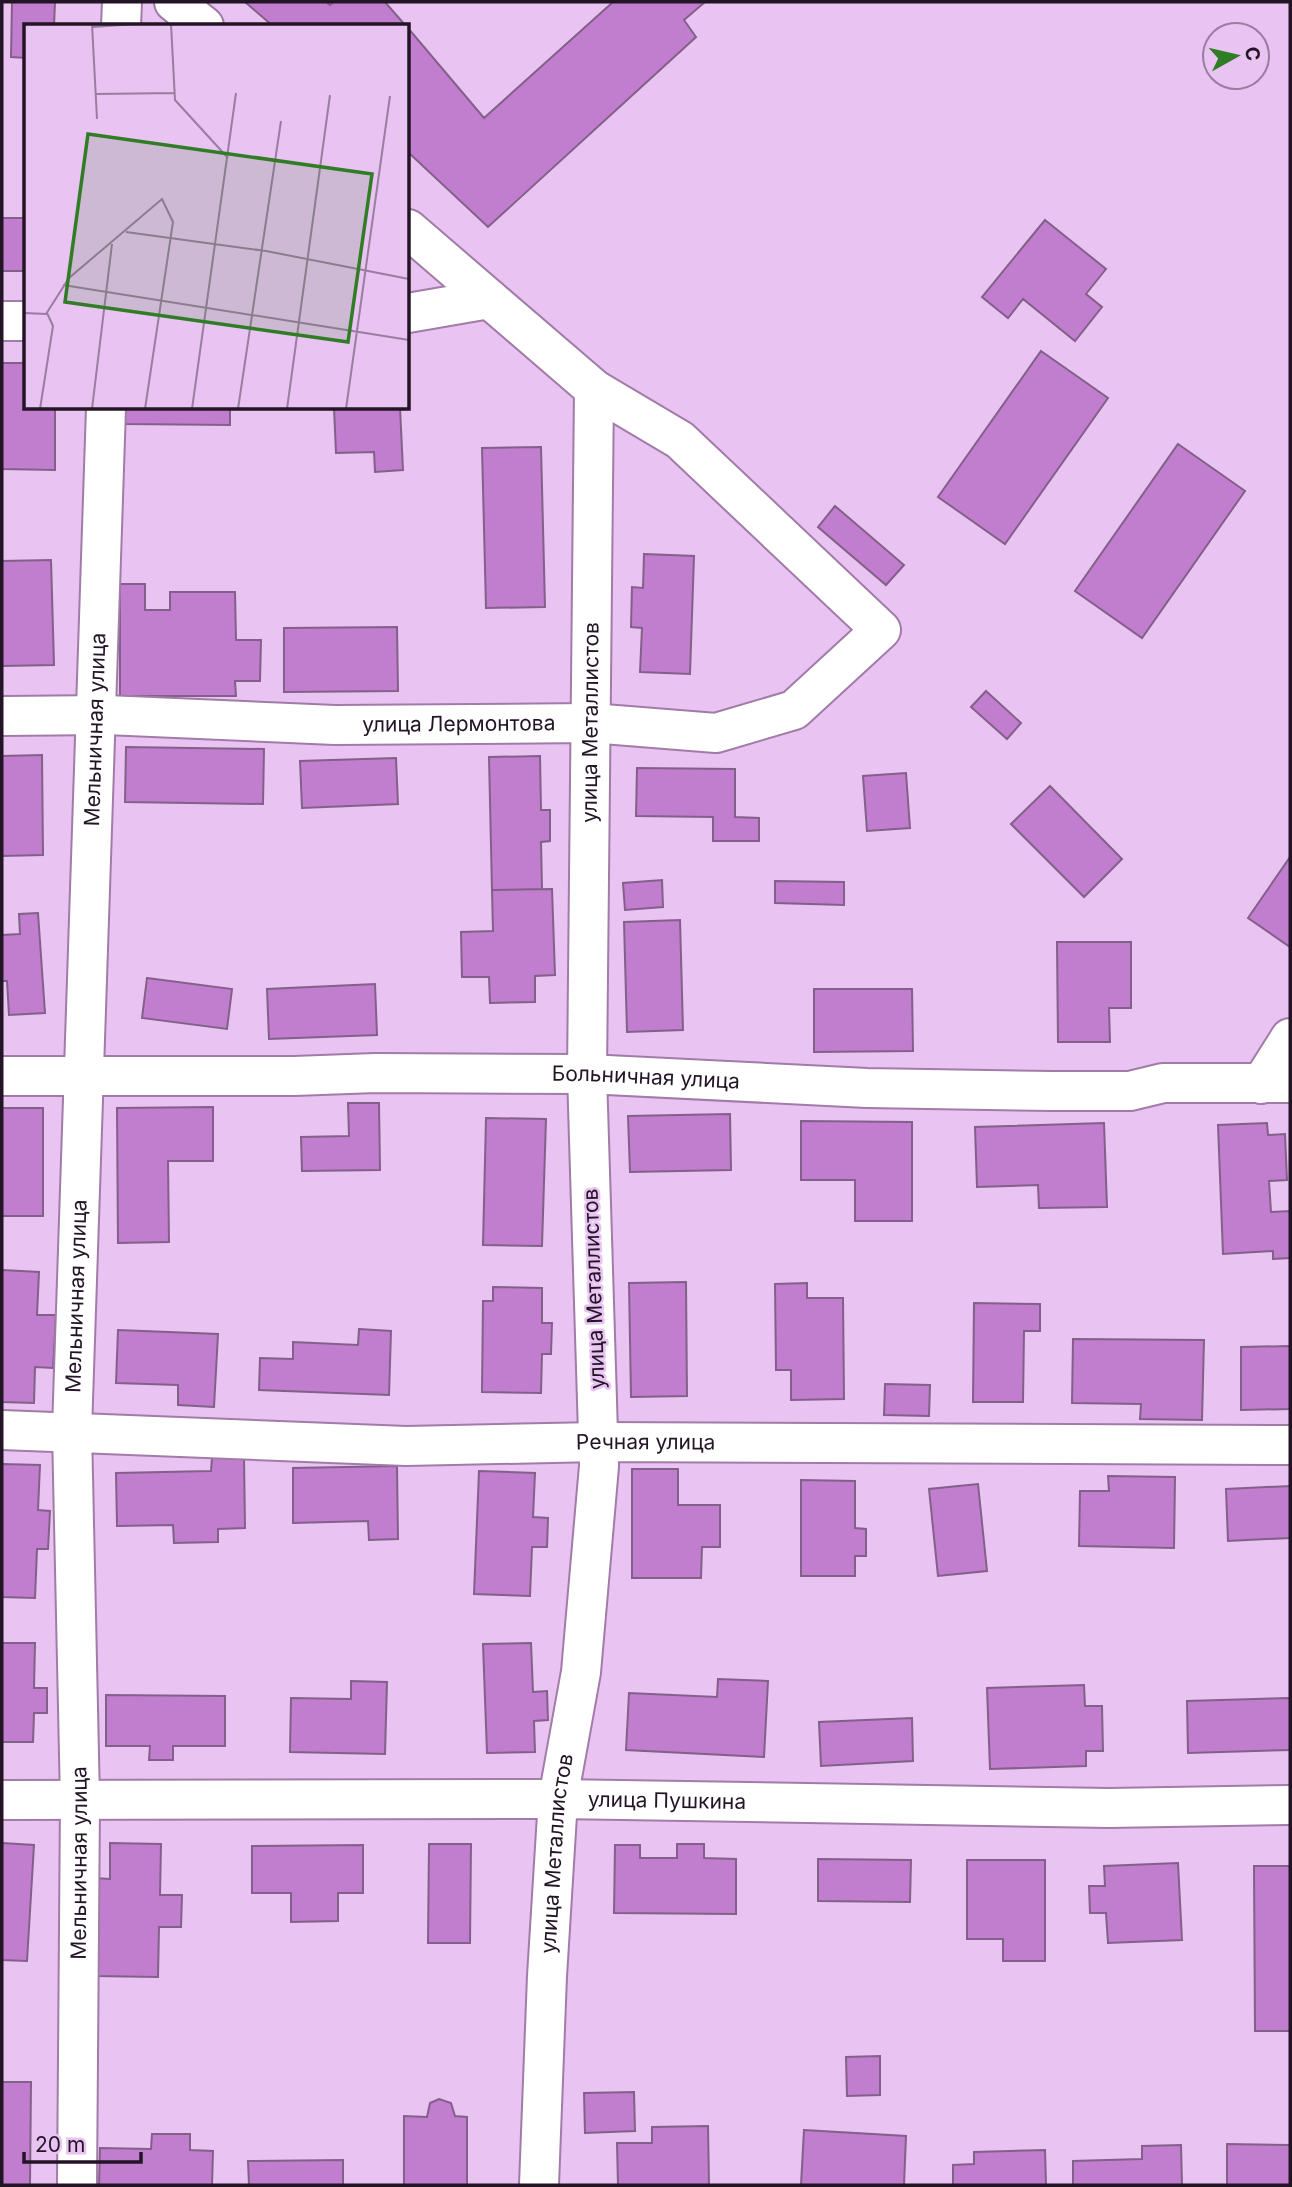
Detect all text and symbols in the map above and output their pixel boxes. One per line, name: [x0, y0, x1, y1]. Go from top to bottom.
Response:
north arrow: [1201, 21, 1271, 91]
inset map: [24, 24, 410, 410]
text: С: [1240, 45, 1265, 62]
street label: улица Металлистов: [577, 622, 604, 823]
street label: Мельничная улица: [79, 632, 111, 827]
street label: улица Лермонтова: [362, 710, 556, 737]
street label: Больничная улица: [552, 1061, 741, 1094]
street label: улица Металлистов: [578, 1188, 609, 1390]
street label: Мельничная улица: [60, 1199, 92, 1393]
street label: Речная улица: [576, 1429, 715, 1455]
street label: улица Металлистов: [535, 1751, 578, 1954]
street label: Мельничная улица: [66, 1766, 92, 1960]
street label: улица Пушкина: [588, 1786, 746, 1814]
scale bar: [24, 2120, 142, 2164]
text: 20 m: [35, 2132, 85, 2157]

